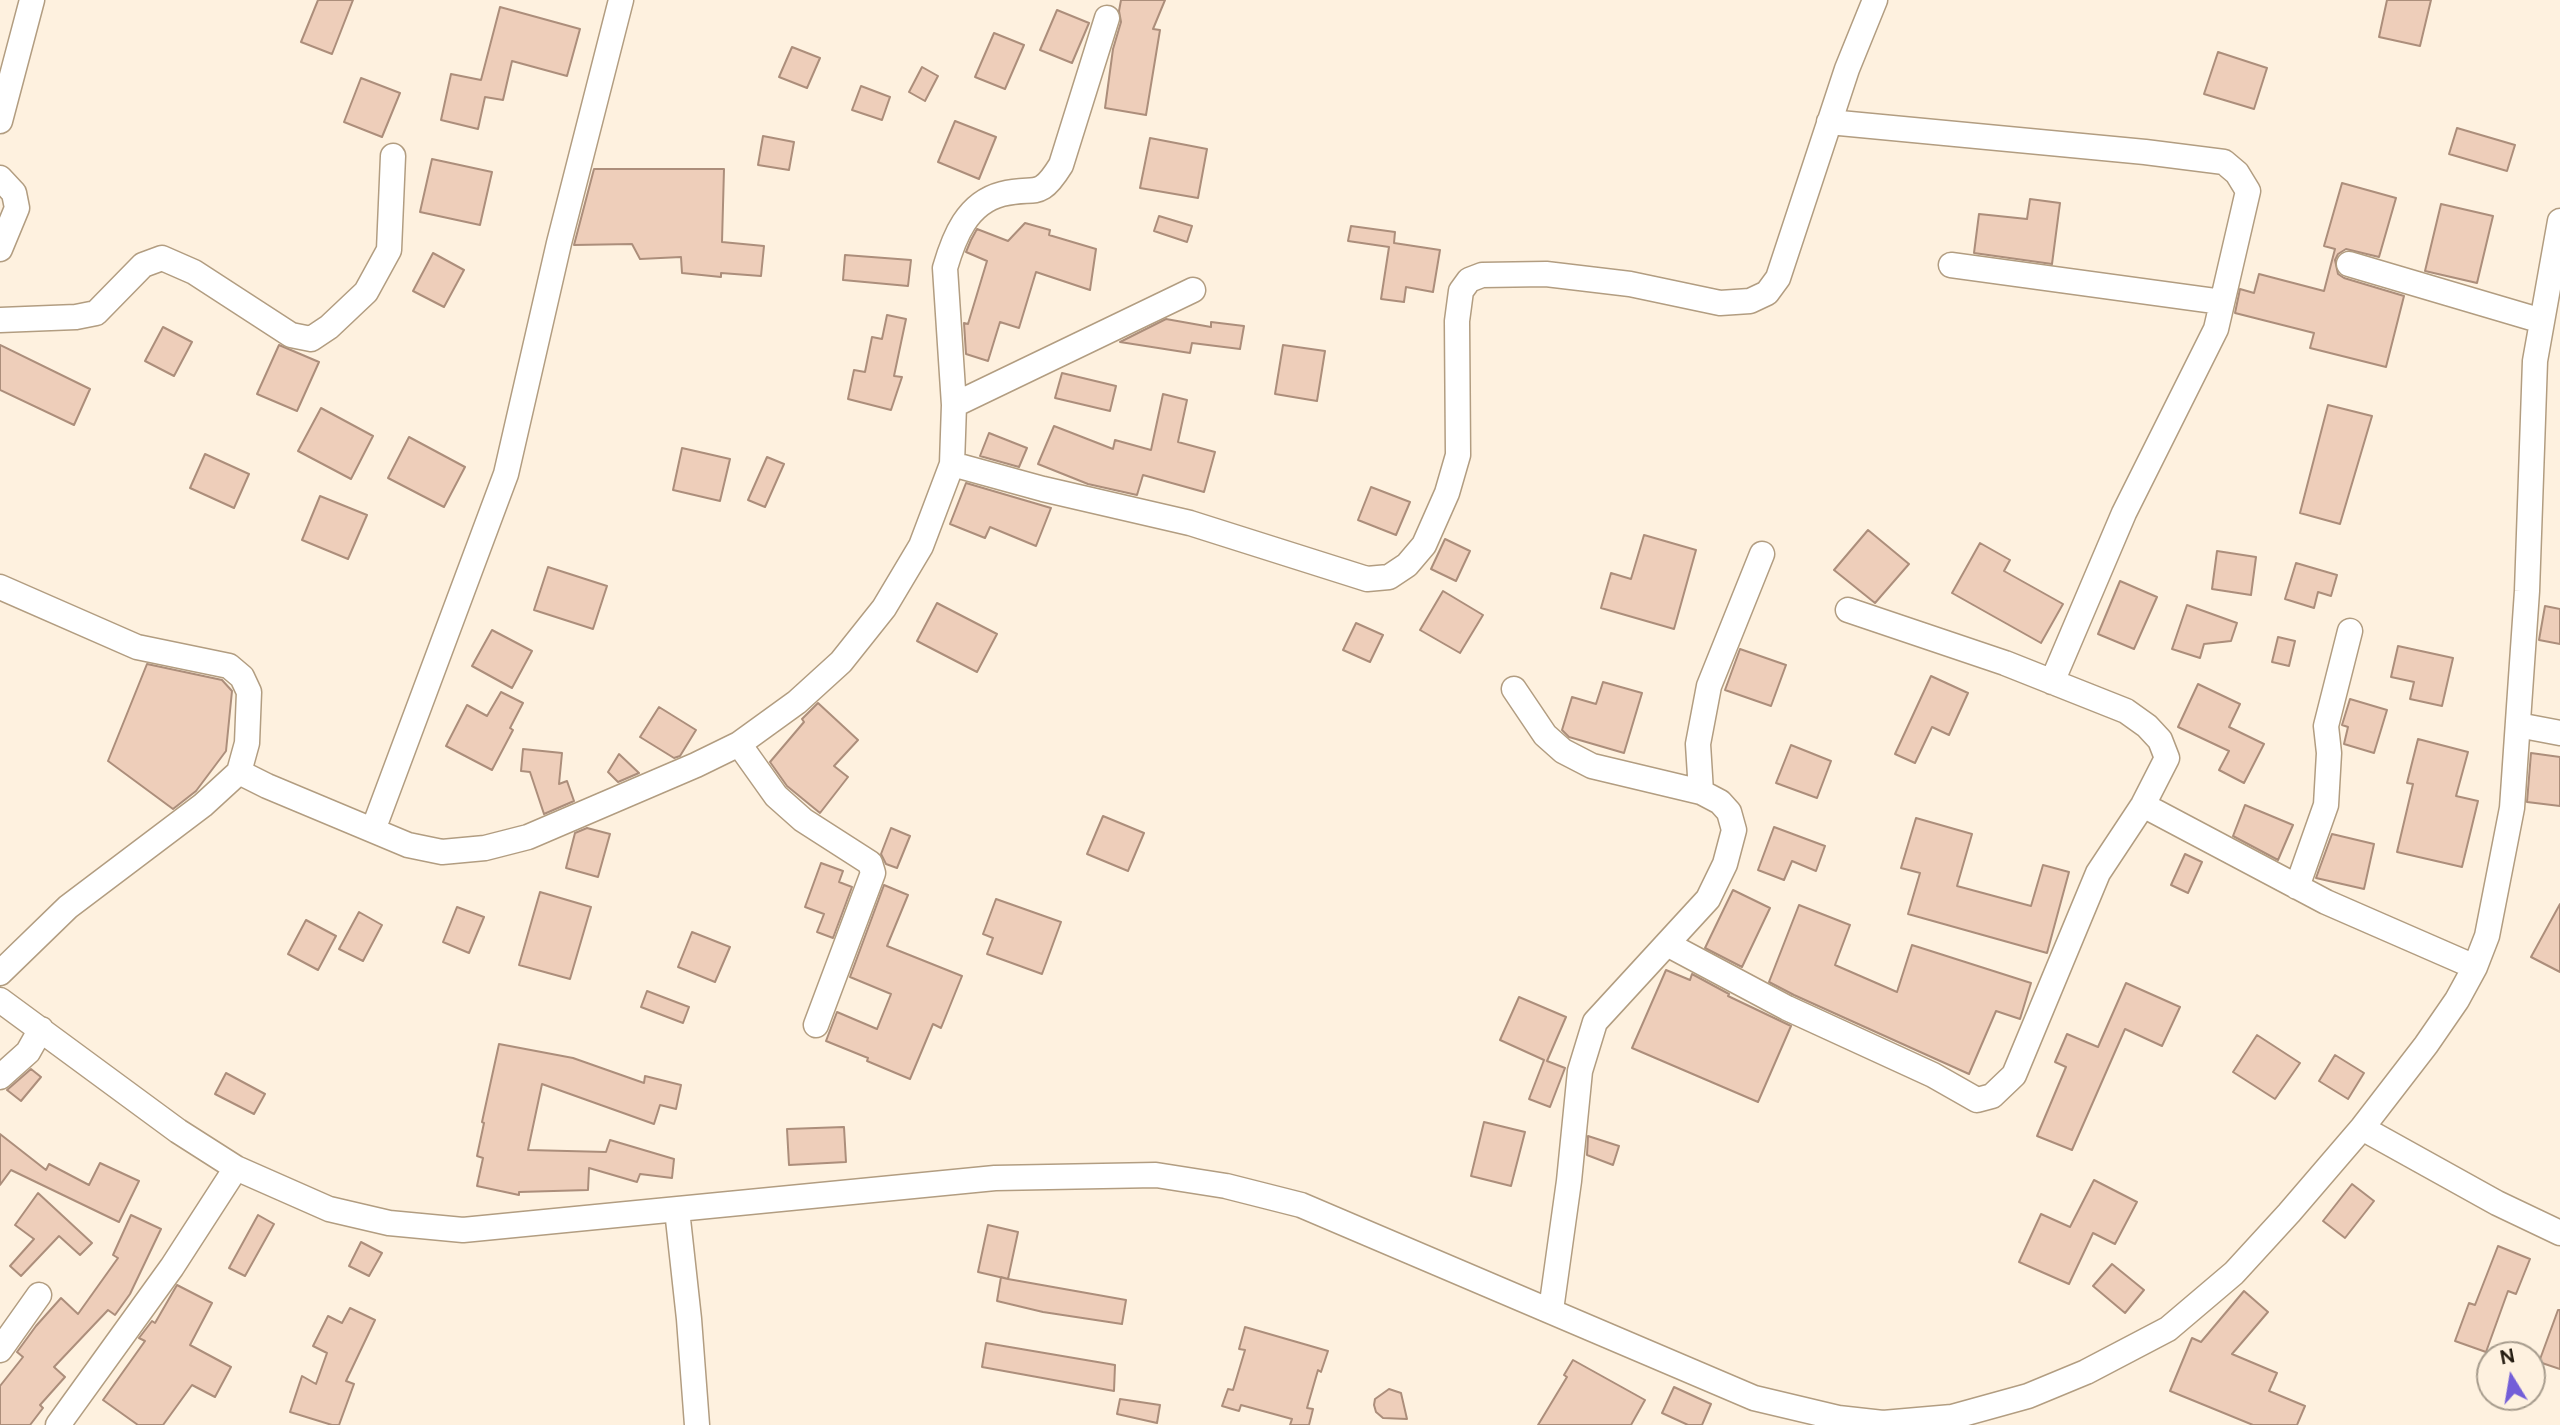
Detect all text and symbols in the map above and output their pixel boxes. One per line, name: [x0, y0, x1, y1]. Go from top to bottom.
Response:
north arrow: [2476, 1341, 2546, 1411]
text: N: [2498, 1344, 2517, 1370]

